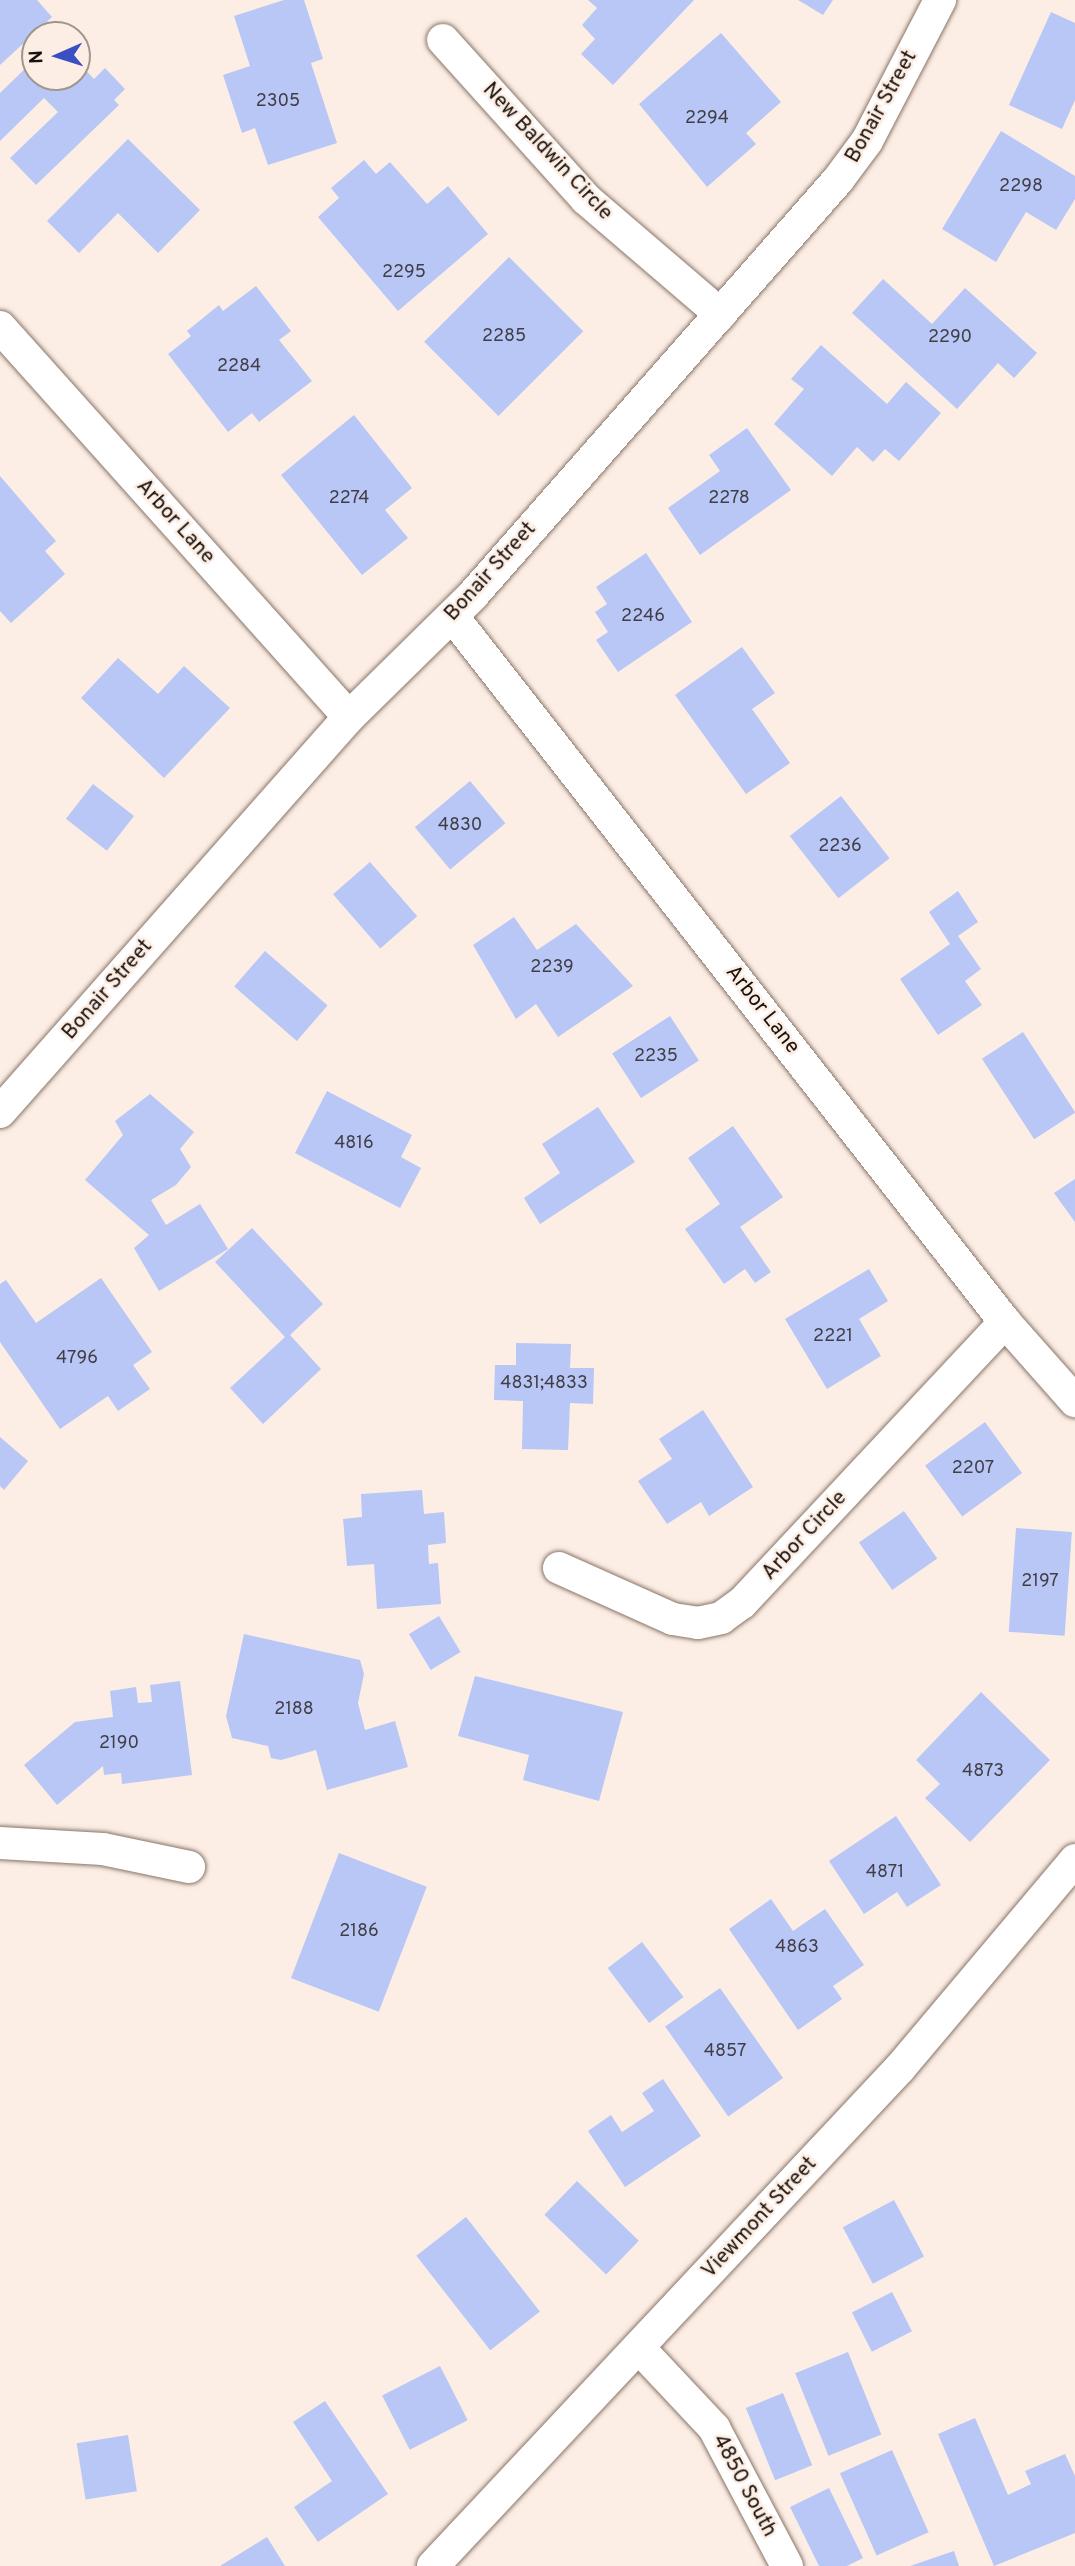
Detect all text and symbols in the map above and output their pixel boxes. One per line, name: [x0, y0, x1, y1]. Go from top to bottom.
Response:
north arrow: [21, 21, 91, 91]
street label: Bonair Street: [841, 46, 923, 168]
text: N: [25, 50, 49, 64]
street label: New Baldwin Circle: [477, 78, 617, 226]
house number: 2305: [256, 91, 300, 113]
house number: 2294: [685, 108, 729, 130]
house number: 2298: [999, 176, 1043, 198]
house number: 2295: [382, 262, 426, 284]
house number: 2285: [482, 326, 526, 348]
house number: 2290: [928, 327, 972, 349]
house number: 2284: [217, 356, 261, 378]
street label: Arbor Lane: [130, 474, 220, 570]
house number: 2274: [329, 488, 369, 510]
house number: 2278: [708, 488, 750, 510]
street label: Bonair Street: [440, 517, 542, 627]
house number: 2246: [621, 606, 665, 628]
house number: 4830: [438, 815, 482, 837]
house number: 2236: [818, 836, 862, 858]
street label: Bonair Street: [58, 935, 158, 1045]
house number: 2239: [530, 957, 574, 979]
street label: Arbor Lane: [720, 961, 804, 1059]
house number: 2235: [634, 1046, 678, 1068]
house number: 4816: [334, 1133, 374, 1155]
house number: 2221: [813, 1326, 853, 1348]
house number: 4796: [56, 1348, 98, 1370]
house number: 4831;4833: [500, 1373, 588, 1395]
house number: 2207: [952, 1458, 994, 1480]
street label: Arbor Circle: [757, 1486, 853, 1586]
house number: 2197: [1021, 1571, 1059, 1593]
house number: 2188: [274, 1699, 314, 1721]
house number: 2190: [99, 1733, 139, 1755]
house number: 4873: [962, 1761, 1004, 1783]
house number: 4871: [866, 1862, 904, 1884]
house number: 2186: [339, 1921, 379, 1943]
house number: 4863: [775, 1937, 819, 1959]
house number: 4857: [704, 2041, 746, 2063]
street label: Viewmont Street: [697, 2152, 823, 2284]
street label: 4850 South: [706, 2430, 782, 2542]

